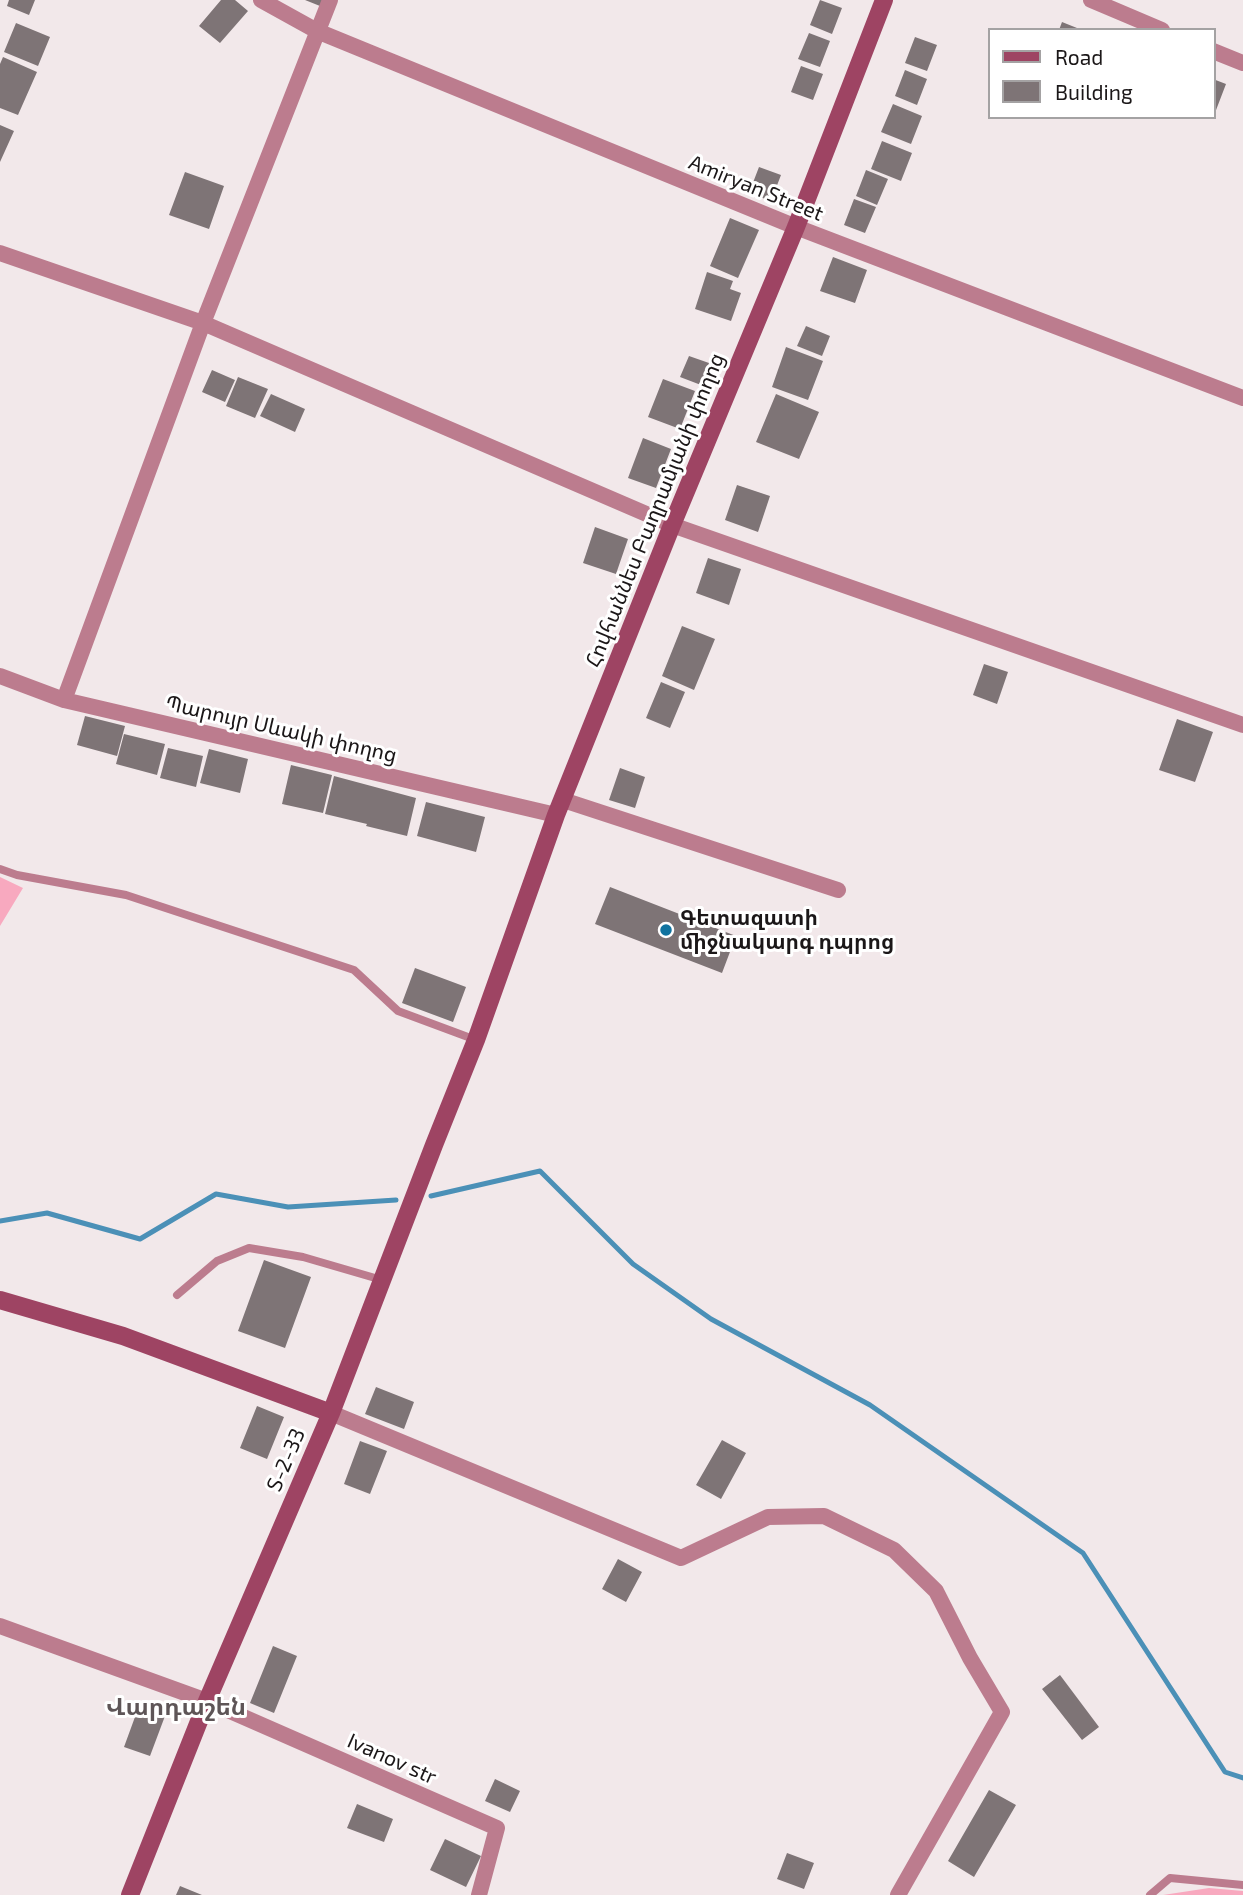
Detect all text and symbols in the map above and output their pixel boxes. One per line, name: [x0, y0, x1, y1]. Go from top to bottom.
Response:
legend: [988, 28, 1215, 119]
text: Road: [1055, 44, 1103, 69]
text: Building: [1055, 79, 1133, 104]
street label: Amiryan Street: [685, 150, 827, 226]
street label: Հովհաննես Բաղրամյանի փողոց: [580, 349, 730, 671]
street label: Պարույր Սևակի փողոց: [163, 690, 399, 768]
place label: Գետազատի միջնակարգ դպրոց: [680, 905, 894, 955]
marker: Գետազատի միջնակարգ դպրոց: [658, 922, 674, 938]
street label: Տ-2-33: [262, 1425, 310, 1495]
district label: Վարդաշեն: [106, 1693, 246, 1721]
street label: Ivanov str: [343, 1728, 441, 1790]

